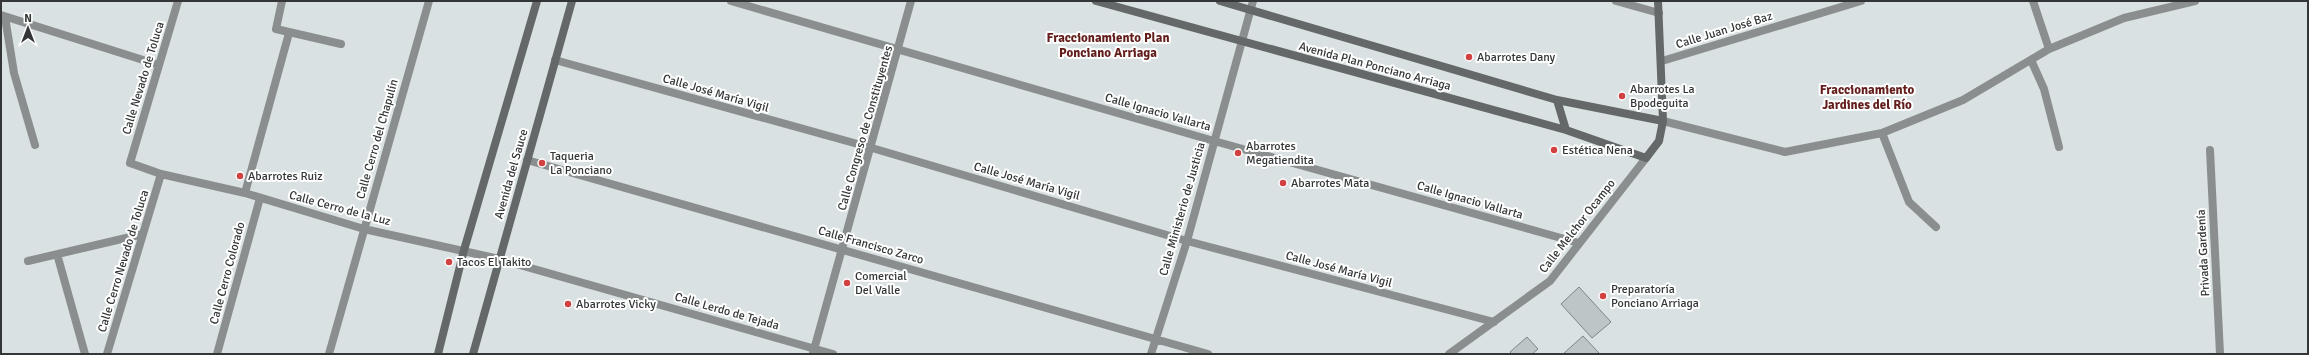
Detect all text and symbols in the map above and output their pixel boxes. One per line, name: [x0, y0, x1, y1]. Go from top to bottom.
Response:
north arrow: [8, 8, 48, 48]
street label: Calle Juan José Baz: [1674, 9, 1774, 52]
text: N: [24, 12, 32, 25]
street label: Calle Nevado de Toluca: [119, 20, 168, 136]
district label: Fraccionamiento Plan Ponciano Arriaga: [1046, 30, 1170, 61]
street label: Avenida Plan Ponciano Arriaga: [1297, 39, 1453, 94]
street label: Calle Congreso de Constituyentes: [835, 44, 896, 212]
place label: Abarrotes Dany: [1477, 50, 1556, 65]
marker: Abarrotes Dany: [1464, 52, 1474, 62]
street label: Calle José María Vigil: [661, 71, 771, 116]
street label: Calle Cerro del Chapulín: [353, 78, 402, 201]
place label: Abarrotes La Bpodeguita: [1630, 82, 1695, 111]
district label: Fraccionamiento Jardines del Río: [1820, 82, 1915, 113]
street label: Calle Ignacio Vallarta: [1103, 90, 1213, 135]
marker: Abarrotes La Bpodeguita: [1617, 91, 1627, 101]
street label: Avenida del Sauce: [491, 127, 531, 221]
place label: Abarrotes Megatiendita: [1246, 139, 1314, 168]
street label: Calle Ministerio de Justicia: [1156, 141, 1209, 278]
place label: Estética Nena: [1562, 143, 1633, 158]
marker: Estética Nena: [1549, 145, 1559, 155]
marker: Abarrotes Megatiendita: [1233, 148, 1243, 158]
place label: Taqueria La Ponciano: [550, 149, 612, 178]
marker: Taqueria La Ponciano: [537, 158, 547, 168]
street label: Calle José María Vigil: [972, 159, 1082, 204]
place label: Abarrotes Ruiz: [248, 169, 323, 184]
marker: Abarrotes Ruiz: [235, 171, 245, 181]
place label: Abarrotes Mata: [1291, 176, 1369, 191]
street label: Calle Melchor Ocampo: [1536, 176, 1619, 276]
marker: Abarrotes Mata: [1278, 178, 1288, 188]
street label: Calle Ignacio Vallarta: [1415, 178, 1525, 223]
street label: Calle Cerro Nevado de Toluca: [95, 188, 152, 334]
street label: Calle Cerro de la Luz: [287, 188, 392, 229]
street label: Privada Gardenía: [2194, 209, 2213, 297]
street label: Calle Cerro Colorado: [207, 220, 248, 326]
street label: Calle Francisco Zarco: [816, 223, 925, 268]
street label: Calle José María Vigil: [1284, 248, 1394, 291]
place label: Tacos El Takito: [457, 255, 531, 270]
marker: Tacos El Takito: [444, 257, 454, 267]
place label: Comercial Del Valle: [855, 269, 907, 298]
marker: Comercial Del Valle: [842, 278, 852, 288]
place label: Preparatoría Ponciano Arriaga: [1611, 282, 1699, 311]
street label: Calle Lerdo de Tejada: [673, 289, 781, 334]
marker: Preparatoría Ponciano Arriaga: [1598, 291, 1608, 301]
place label: Abarrotes Vicky: [576, 297, 656, 312]
marker: Abarrotes Vicky: [563, 299, 573, 309]

